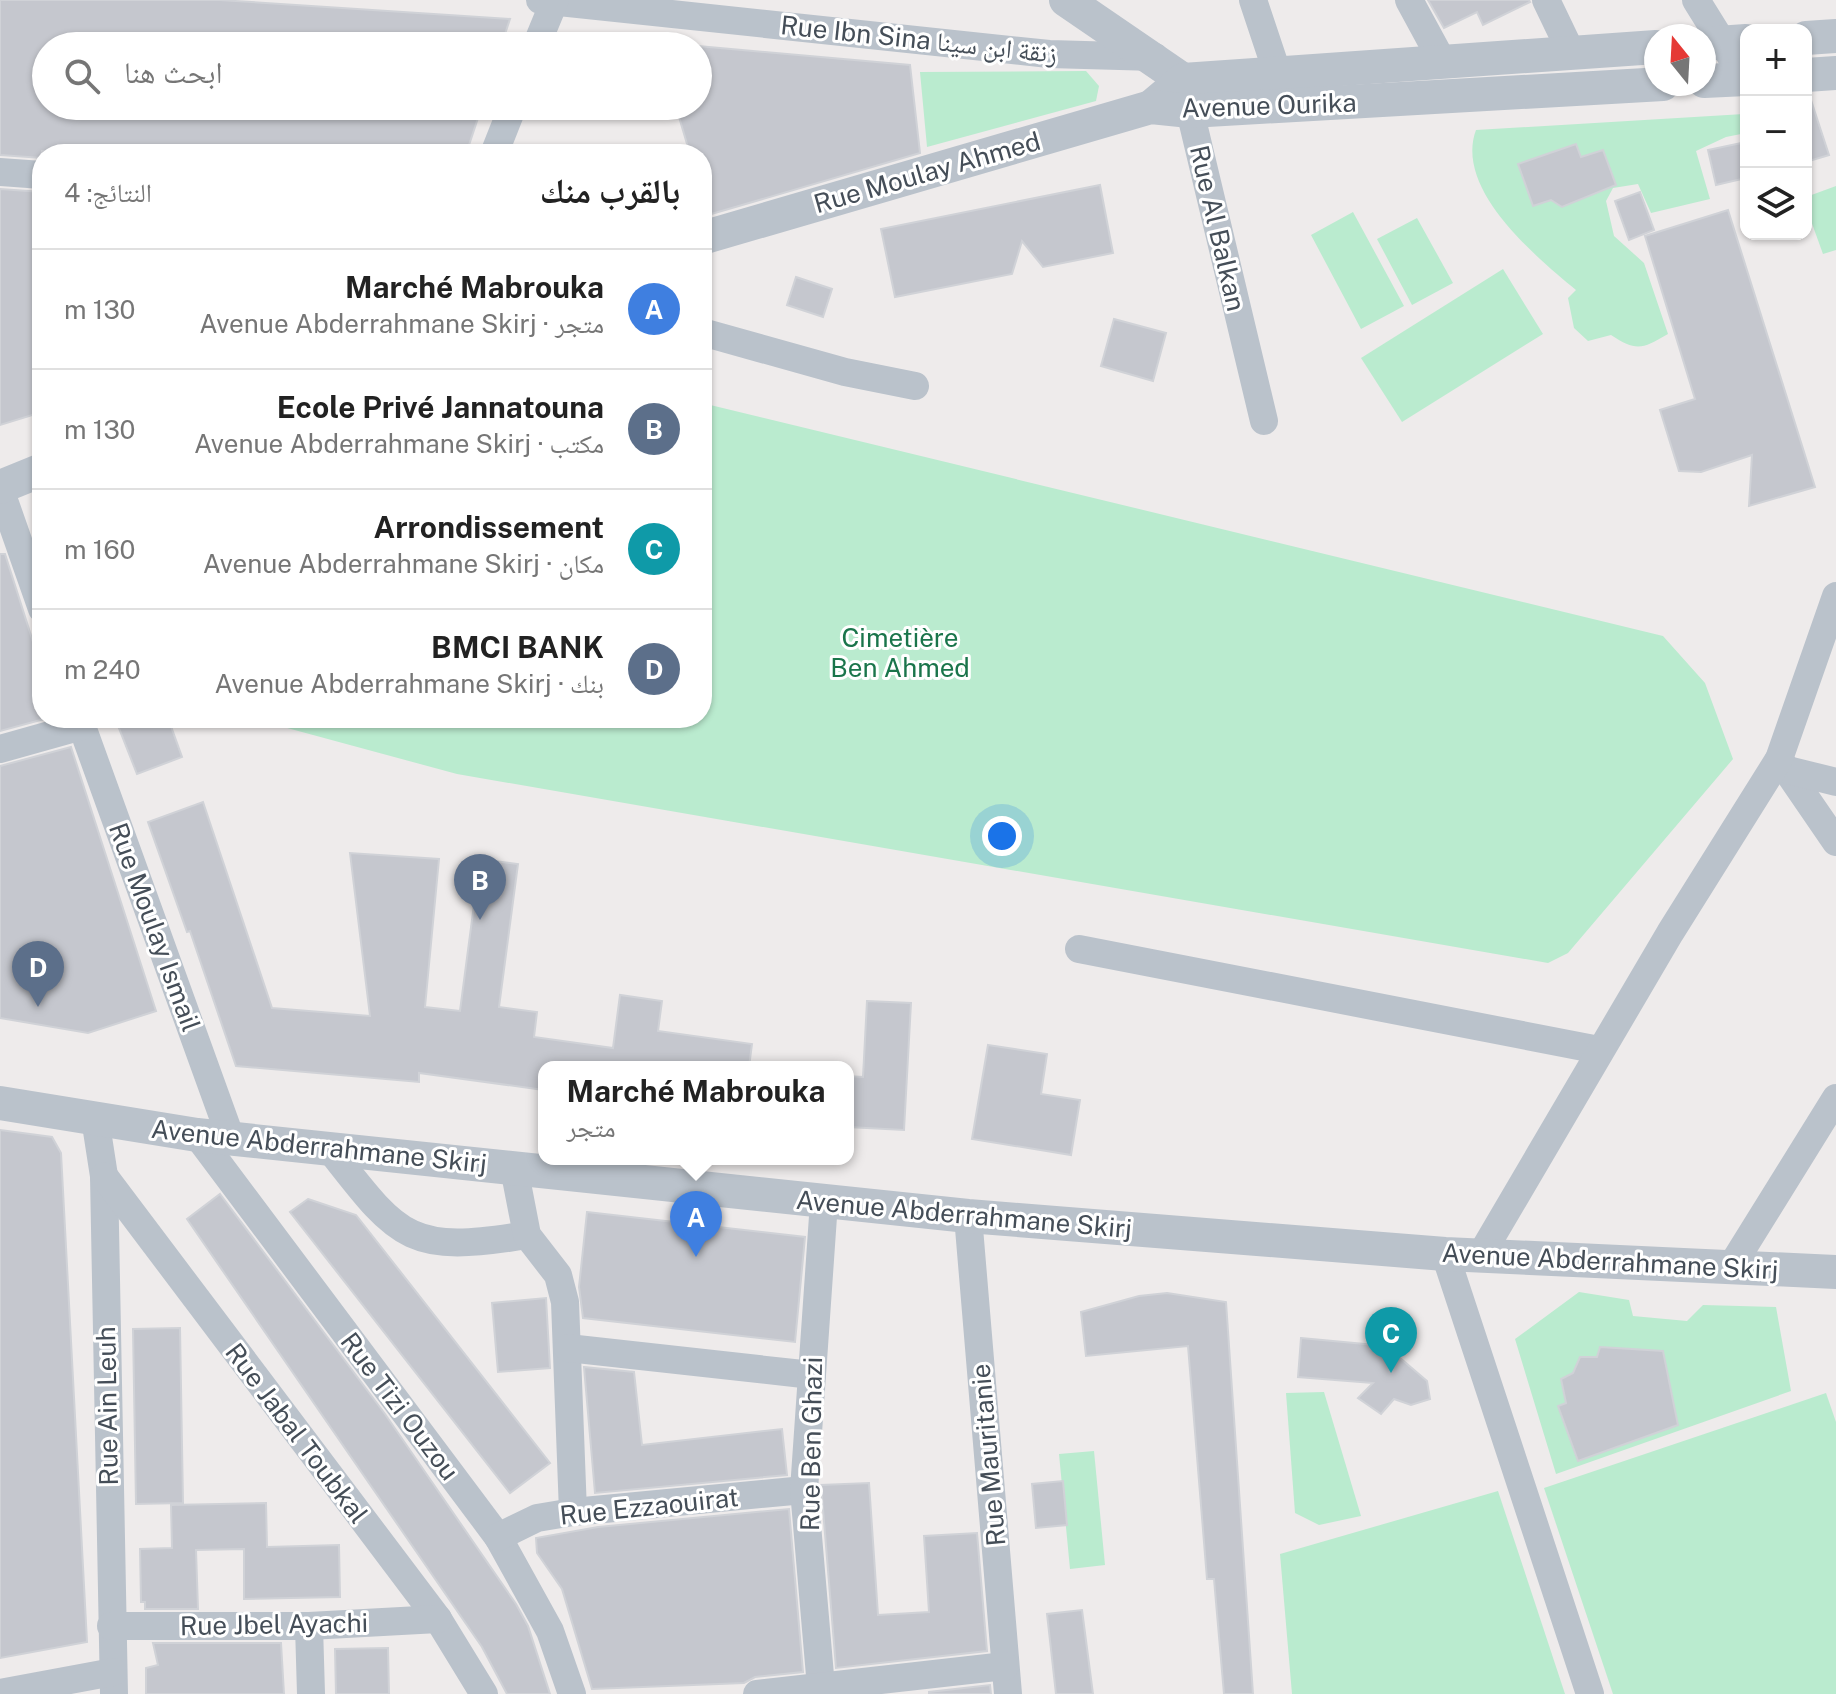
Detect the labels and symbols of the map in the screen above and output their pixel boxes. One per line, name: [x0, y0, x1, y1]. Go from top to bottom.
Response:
street label: Rue Ibn Sina زنقة ابن سينا: [779, 9, 1059, 70]
north arrow: [1644, 24, 1716, 96]
street label: Avenue Ourika: [1181, 86, 1357, 124]
street label: Rue Moulay Ahmed: [810, 125, 1044, 219]
street label: Rue Al Balkan: [1184, 142, 1252, 314]
park label: Cimetière Ben Ahmed: [830, 622, 970, 683]
your location: [982, 816, 1022, 856]
street label: Rue Moulay Ismail: [103, 818, 207, 1036]
pin: B: [454, 854, 506, 920]
pin: D: [12, 941, 64, 1007]
street label: Avenue Abderrahmane Skirj: [150, 1113, 488, 1179]
street label: Avenue Abderrahmane Skirj: [795, 1184, 1133, 1244]
pin: A: [670, 1191, 722, 1257]
street label: Avenue Abderrahmane Skirj: [1441, 1237, 1779, 1285]
pin: C: [1365, 1307, 1417, 1373]
street label: Rue Ain Leuh: [90, 1326, 124, 1486]
street label: Rue Tizi Ouzou: [334, 1326, 466, 1486]
street label: Rue Jabal Toubkal: [219, 1337, 375, 1529]
street label: Rue Ben Ghazi: [794, 1357, 828, 1531]
street label: Rue Mauritanie: [965, 1362, 1011, 1548]
street label: Rue Ezzaouirat: [558, 1481, 740, 1531]
street label: Rue Jbel Ayachi: [180, 1607, 368, 1641]

